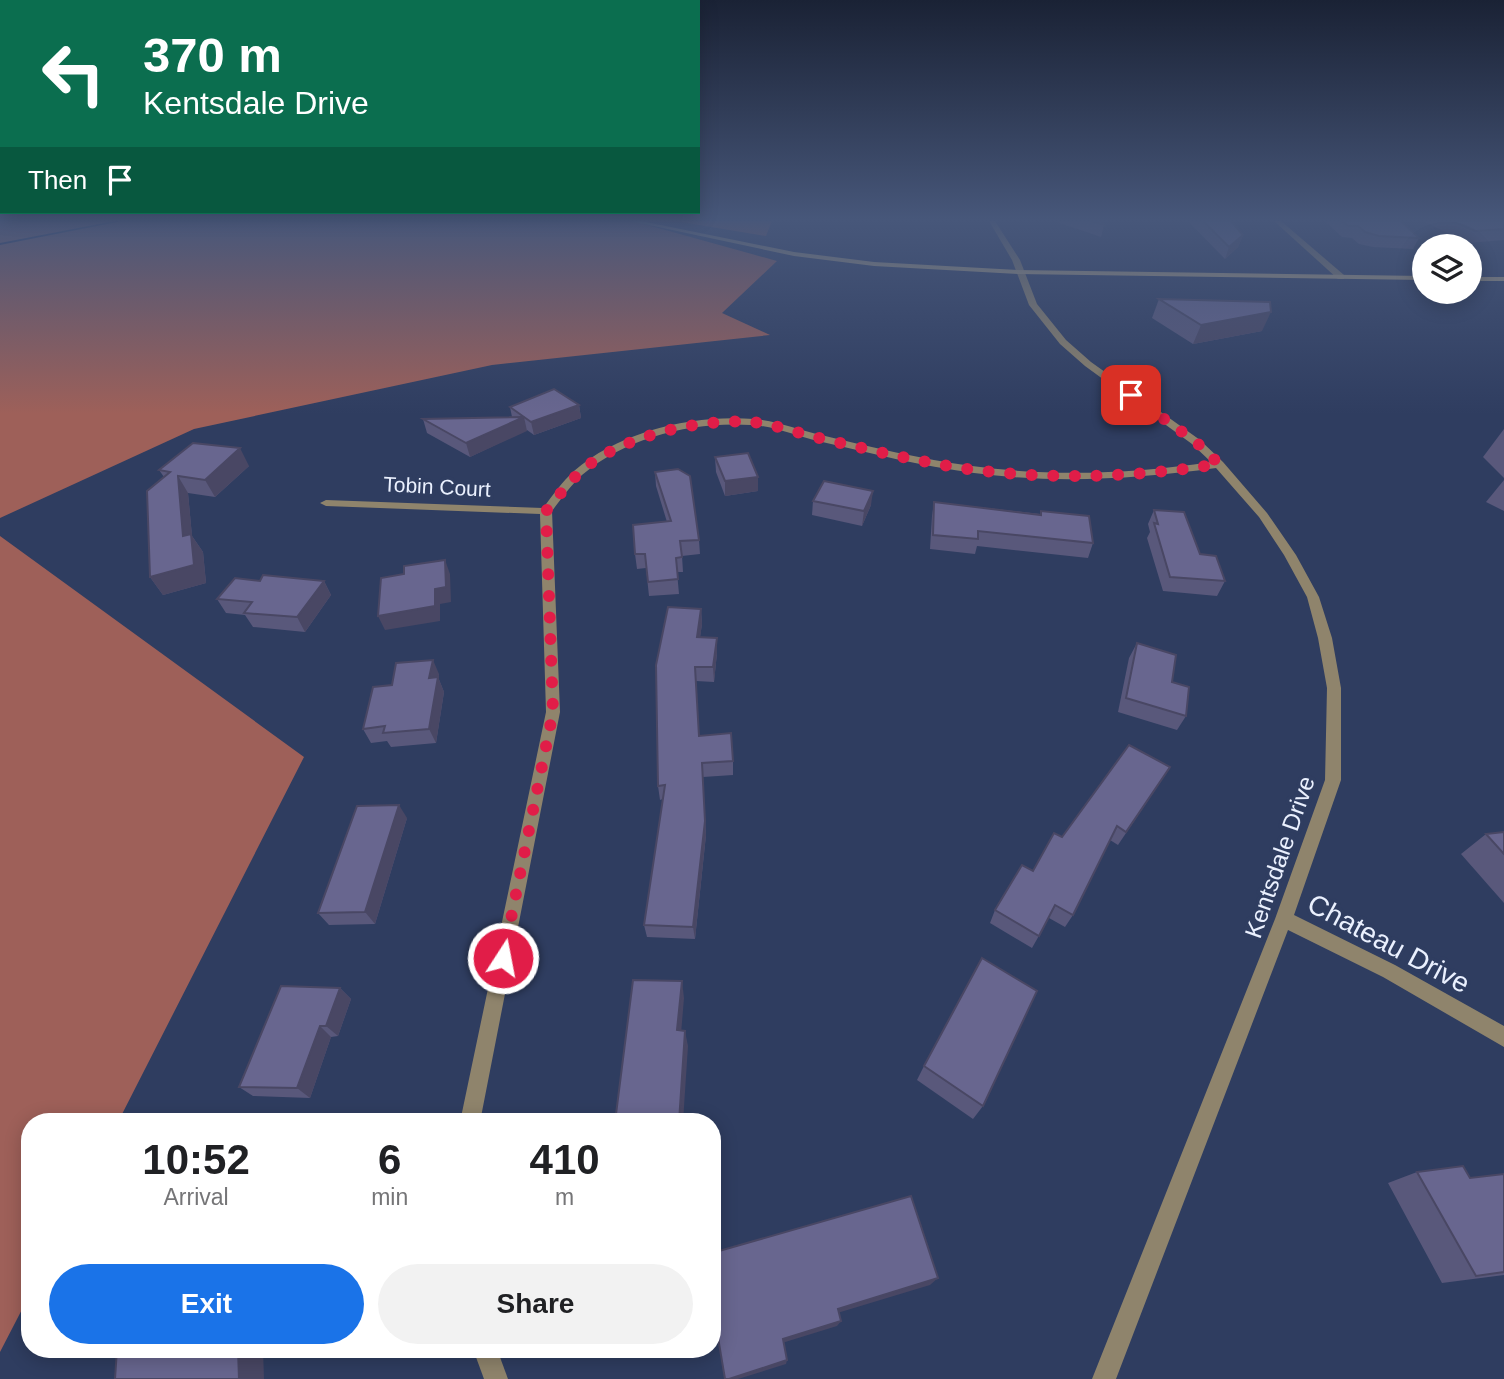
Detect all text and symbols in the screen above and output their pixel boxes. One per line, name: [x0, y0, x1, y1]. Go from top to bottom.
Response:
icon: left: [28, 28, 119, 119]
text: 370 m: [143, 28, 282, 82]
text: Kentsdale Drive: [143, 85, 369, 121]
icon: arrive: [101, 161, 139, 199]
text: Then: [28, 165, 87, 195]
map controls: [1412, 234, 1482, 304]
button: layers: [1412, 234, 1482, 304]
pin: [1101, 365, 1161, 425]
icon: arrive: [1112, 376, 1150, 414]
street label: Tobin Court: [383, 472, 491, 501]
street label: Kentsdale Drive: [1239, 772, 1320, 941]
street label: Chateau Drive: [1302, 888, 1475, 999]
position arrow: [466, 921, 540, 995]
text: 10:52: [142, 1136, 250, 1183]
text: 6: [378, 1136, 401, 1183]
text: 410: [530, 1136, 600, 1183]
text: Arrival: [163, 1184, 229, 1210]
text: min: [371, 1184, 408, 1210]
text: m: [555, 1184, 574, 1210]
button: Exit: [49, 1264, 364, 1344]
button: Share: [378, 1264, 693, 1344]

